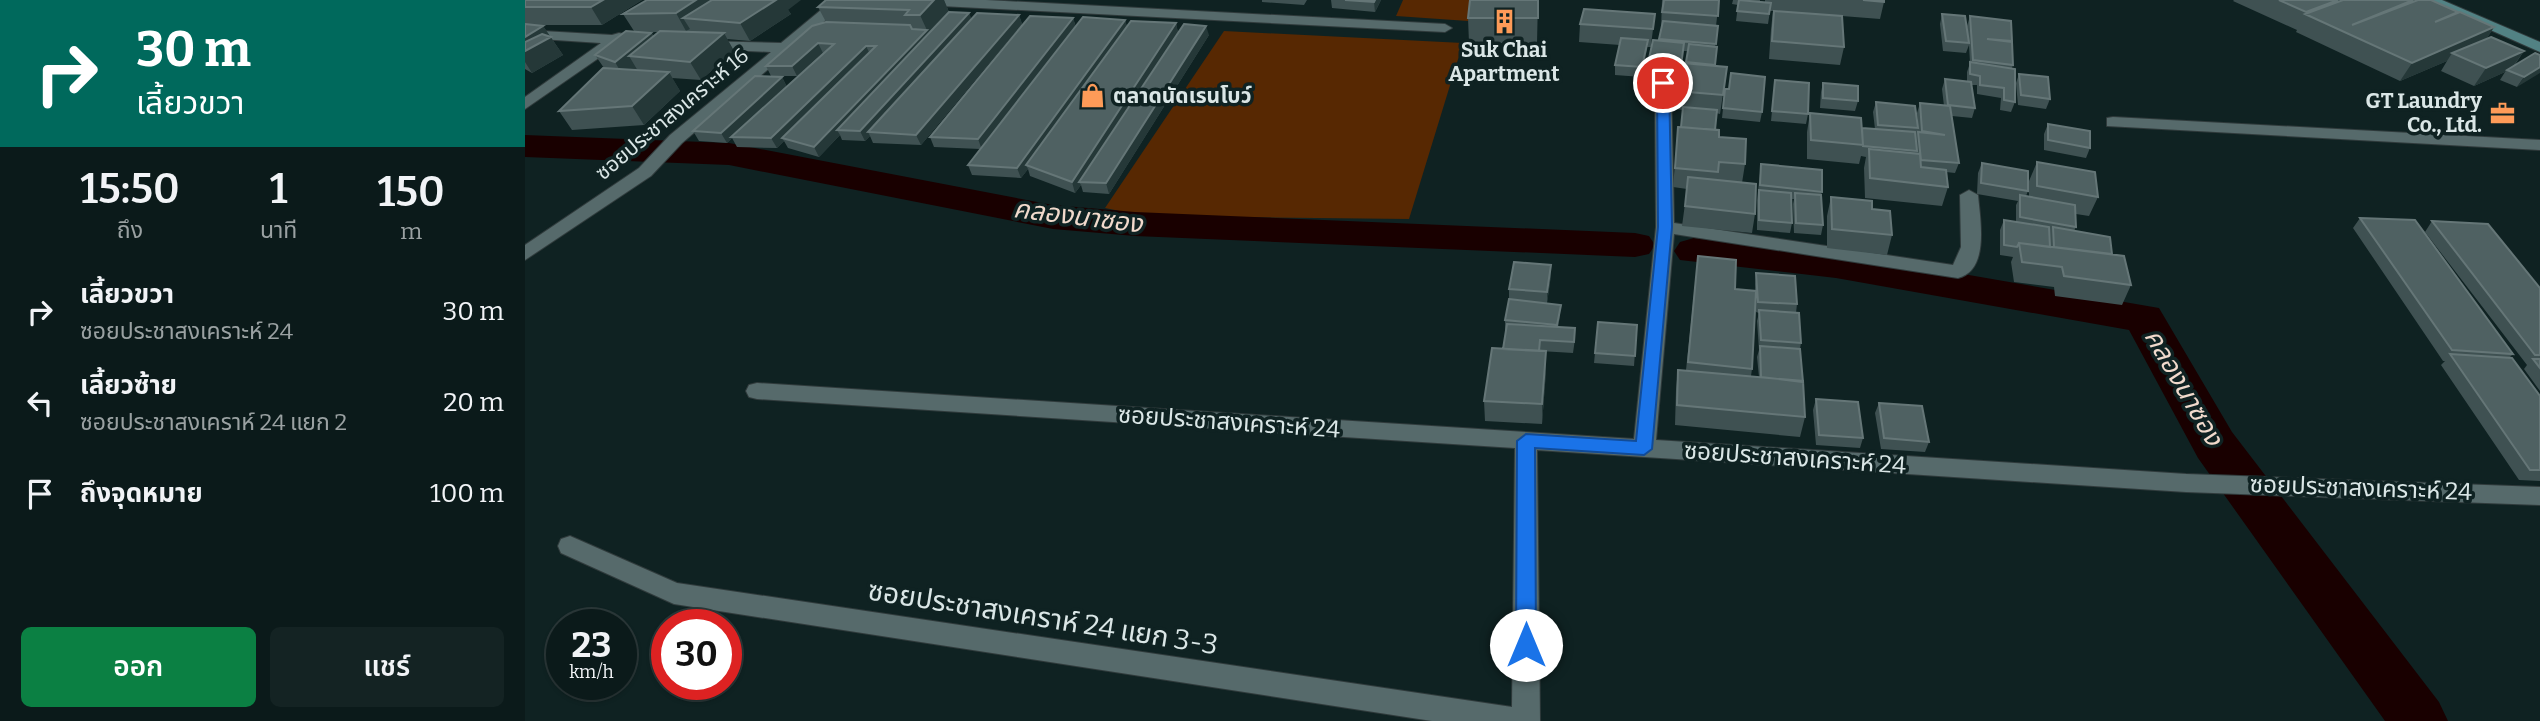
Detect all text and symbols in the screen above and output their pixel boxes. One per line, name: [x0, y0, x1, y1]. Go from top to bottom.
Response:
building icon: Suk Chai Apartment: [1490, 7, 1518, 35]
text: 30 m: [136, 20, 251, 79]
icon: right: [21, 28, 112, 119]
place label: Suk Chai Apartment: [1449, 37, 1560, 87]
street label: ซอยประชาสงเคราะห์ 16: [590, 42, 754, 186]
pin: [1633, 53, 1693, 113]
icon: arrive: [1644, 64, 1682, 102]
shop icon: ตลาดนัดเรนโบว์: [1079, 82, 1107, 110]
place label: ตลาดนัดเรนโบว์: [1113, 83, 1252, 109]
text: เลี้ยวขวา: [136, 84, 244, 122]
place label: GT Laundry Co., Ltd.: [2366, 88, 2482, 138]
office icon: GT Laundry Co., Ltd.: [2488, 99, 2516, 127]
text: 15:50: [80, 164, 180, 214]
text: 1: [270, 164, 288, 214]
text: 150: [378, 167, 445, 217]
water label: คลองนาซอง: [1012, 193, 1145, 240]
text: ถึง: [117, 216, 143, 244]
text: นาที: [260, 216, 297, 244]
text: m: [400, 217, 422, 245]
text: เลี้ยวขวา: [80, 279, 174, 310]
icon: right: [21, 293, 59, 331]
text: 30 m: [443, 296, 504, 327]
text: ซอยประชาสงเคราะห์ 24: [80, 317, 293, 345]
water label: คลองนาซอง: [2138, 323, 2230, 452]
text: เลี้ยวซ้าย: [80, 370, 177, 401]
icon: left: [21, 384, 59, 422]
text: 20 m: [443, 387, 504, 418]
street label: ซอยประชาสงเคราะห์ 24: [1117, 400, 1341, 444]
text: ซอยประชาสงเคราห์ 24 แยก 2: [80, 408, 347, 436]
street label: ซอยประชาสงเคราะห์ 24: [1683, 436, 1907, 480]
street label: ซอยประชาสงเคราะห์ 24: [2249, 470, 2473, 506]
icon: arrive: [21, 475, 59, 513]
text: ถึงจุดหมาย: [80, 478, 203, 509]
text: 100 m: [430, 478, 504, 509]
street label: ซอยประชาสงเคราห์ 24 แยก 3-3: [866, 574, 1220, 661]
position arrow: [1489, 608, 1563, 682]
speed limit sign: 30: [651, 609, 742, 700]
text: 23: [572, 624, 611, 666]
button: ออก: [21, 627, 256, 707]
button: แชร์: [270, 627, 504, 707]
text: km/h: [569, 661, 614, 683]

